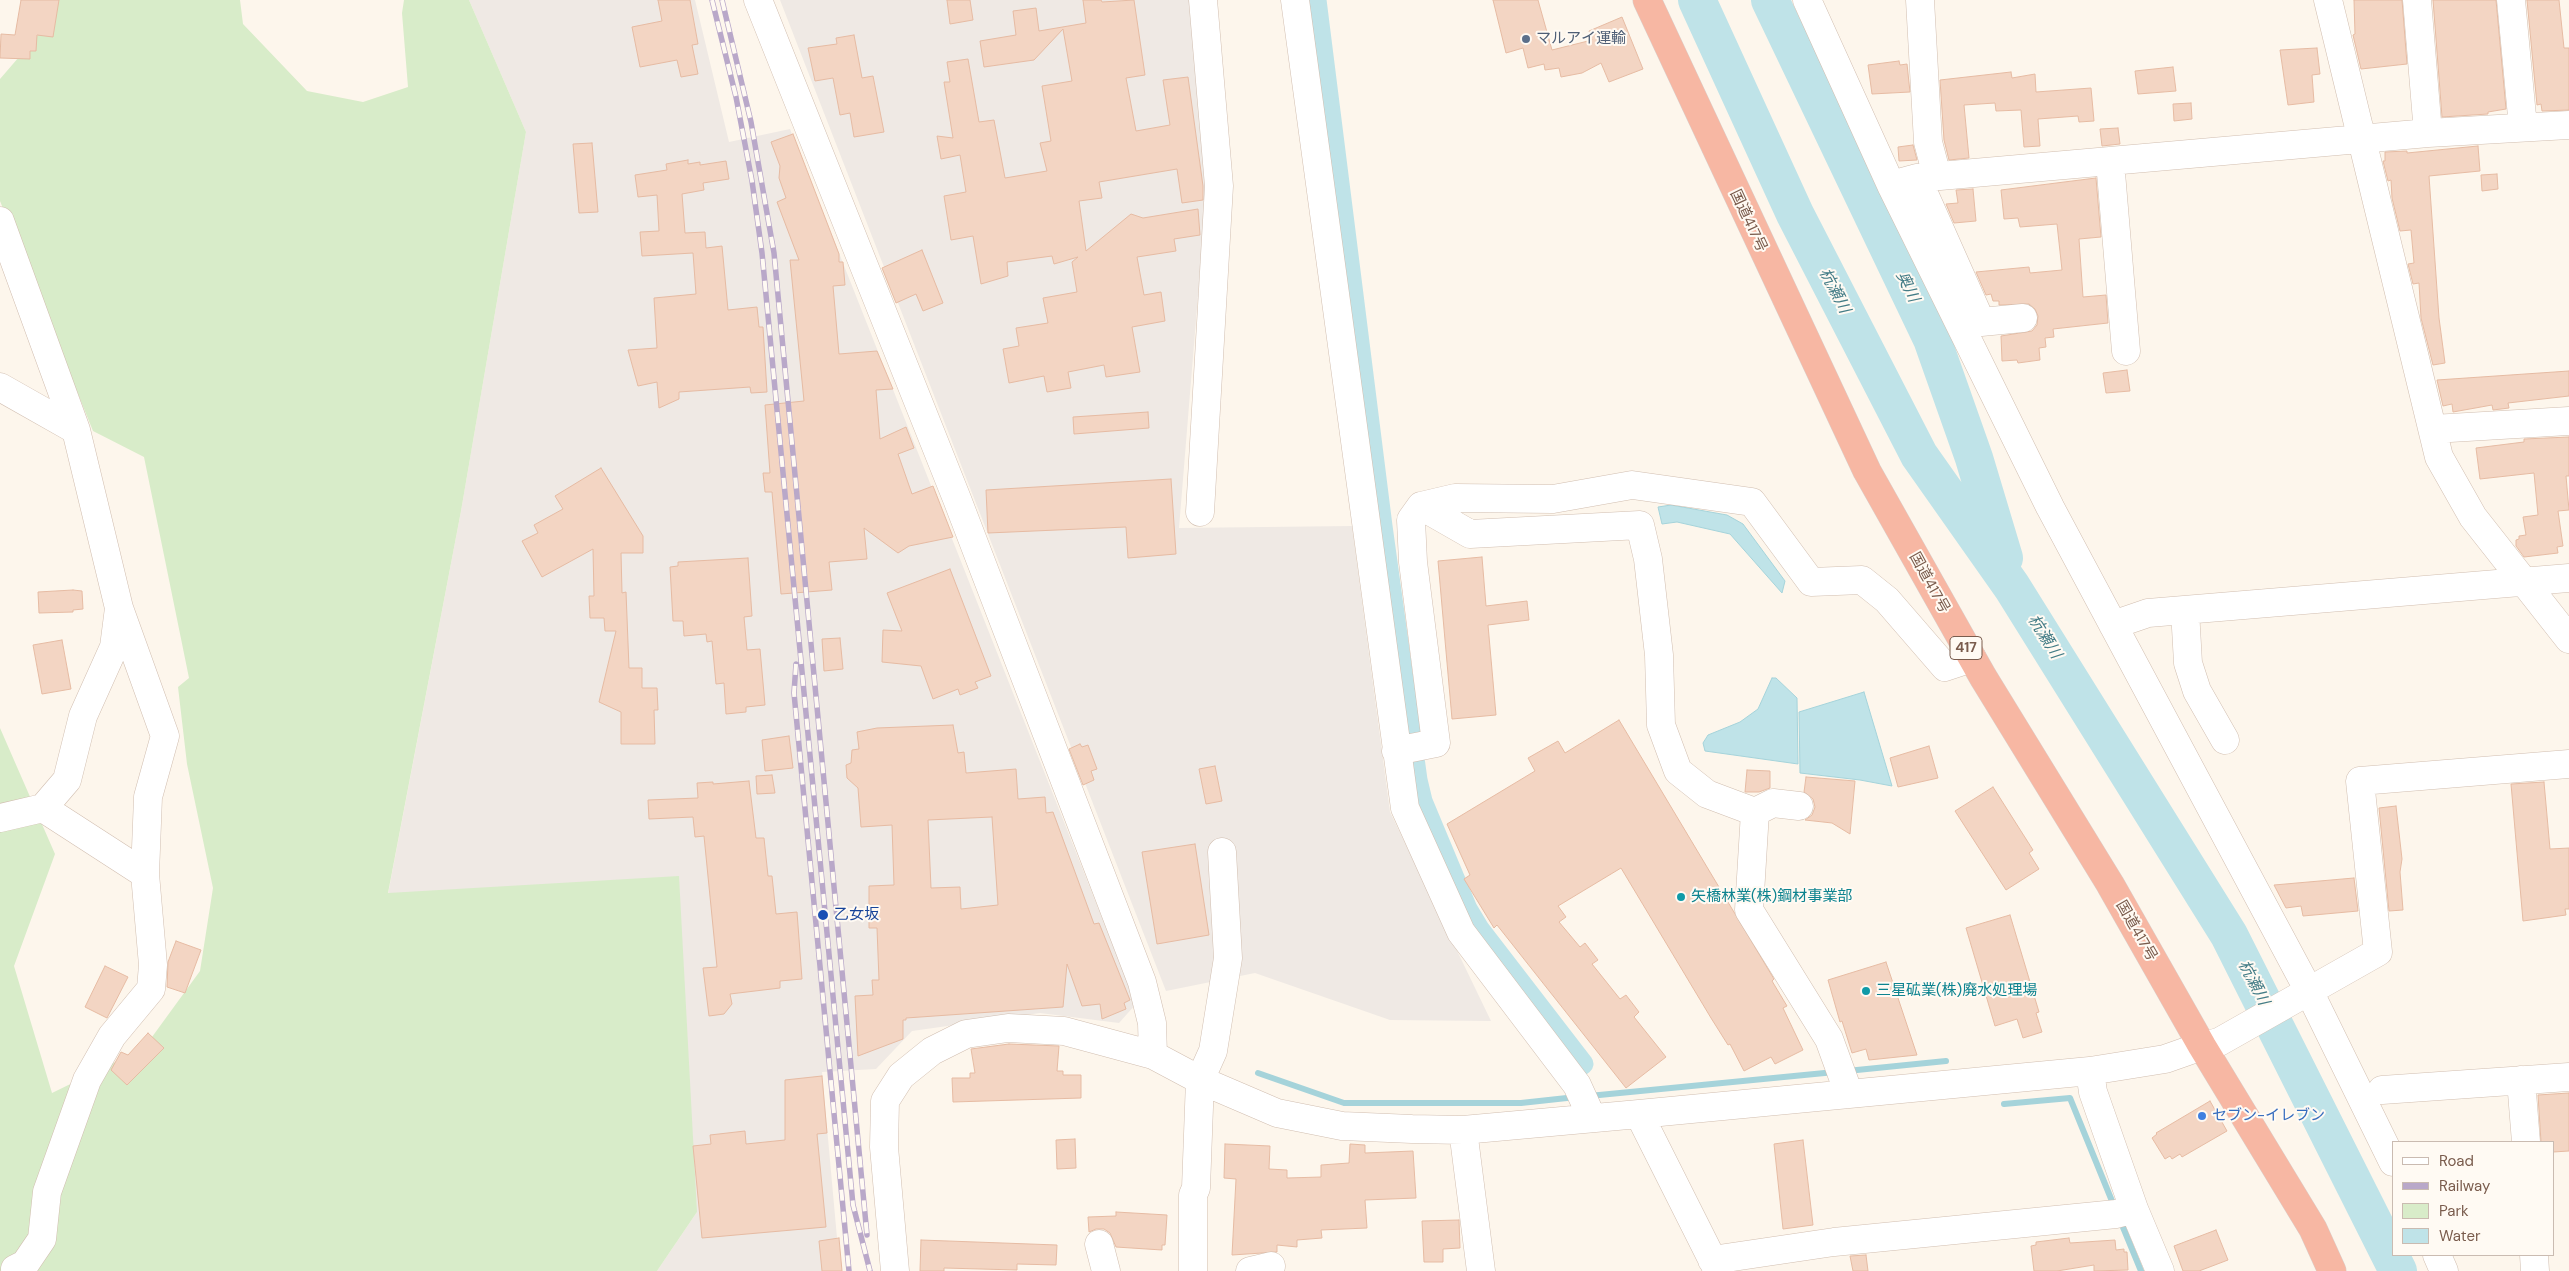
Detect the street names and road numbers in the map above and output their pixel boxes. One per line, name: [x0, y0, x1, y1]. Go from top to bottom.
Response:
street label: 国道417号: [1726, 187, 1770, 255]
street label: 国道417号: [1905, 549, 1953, 617]
road number: 417: [1950, 636, 1982, 660]
street label: 国道417号: [2112, 898, 2160, 964]

